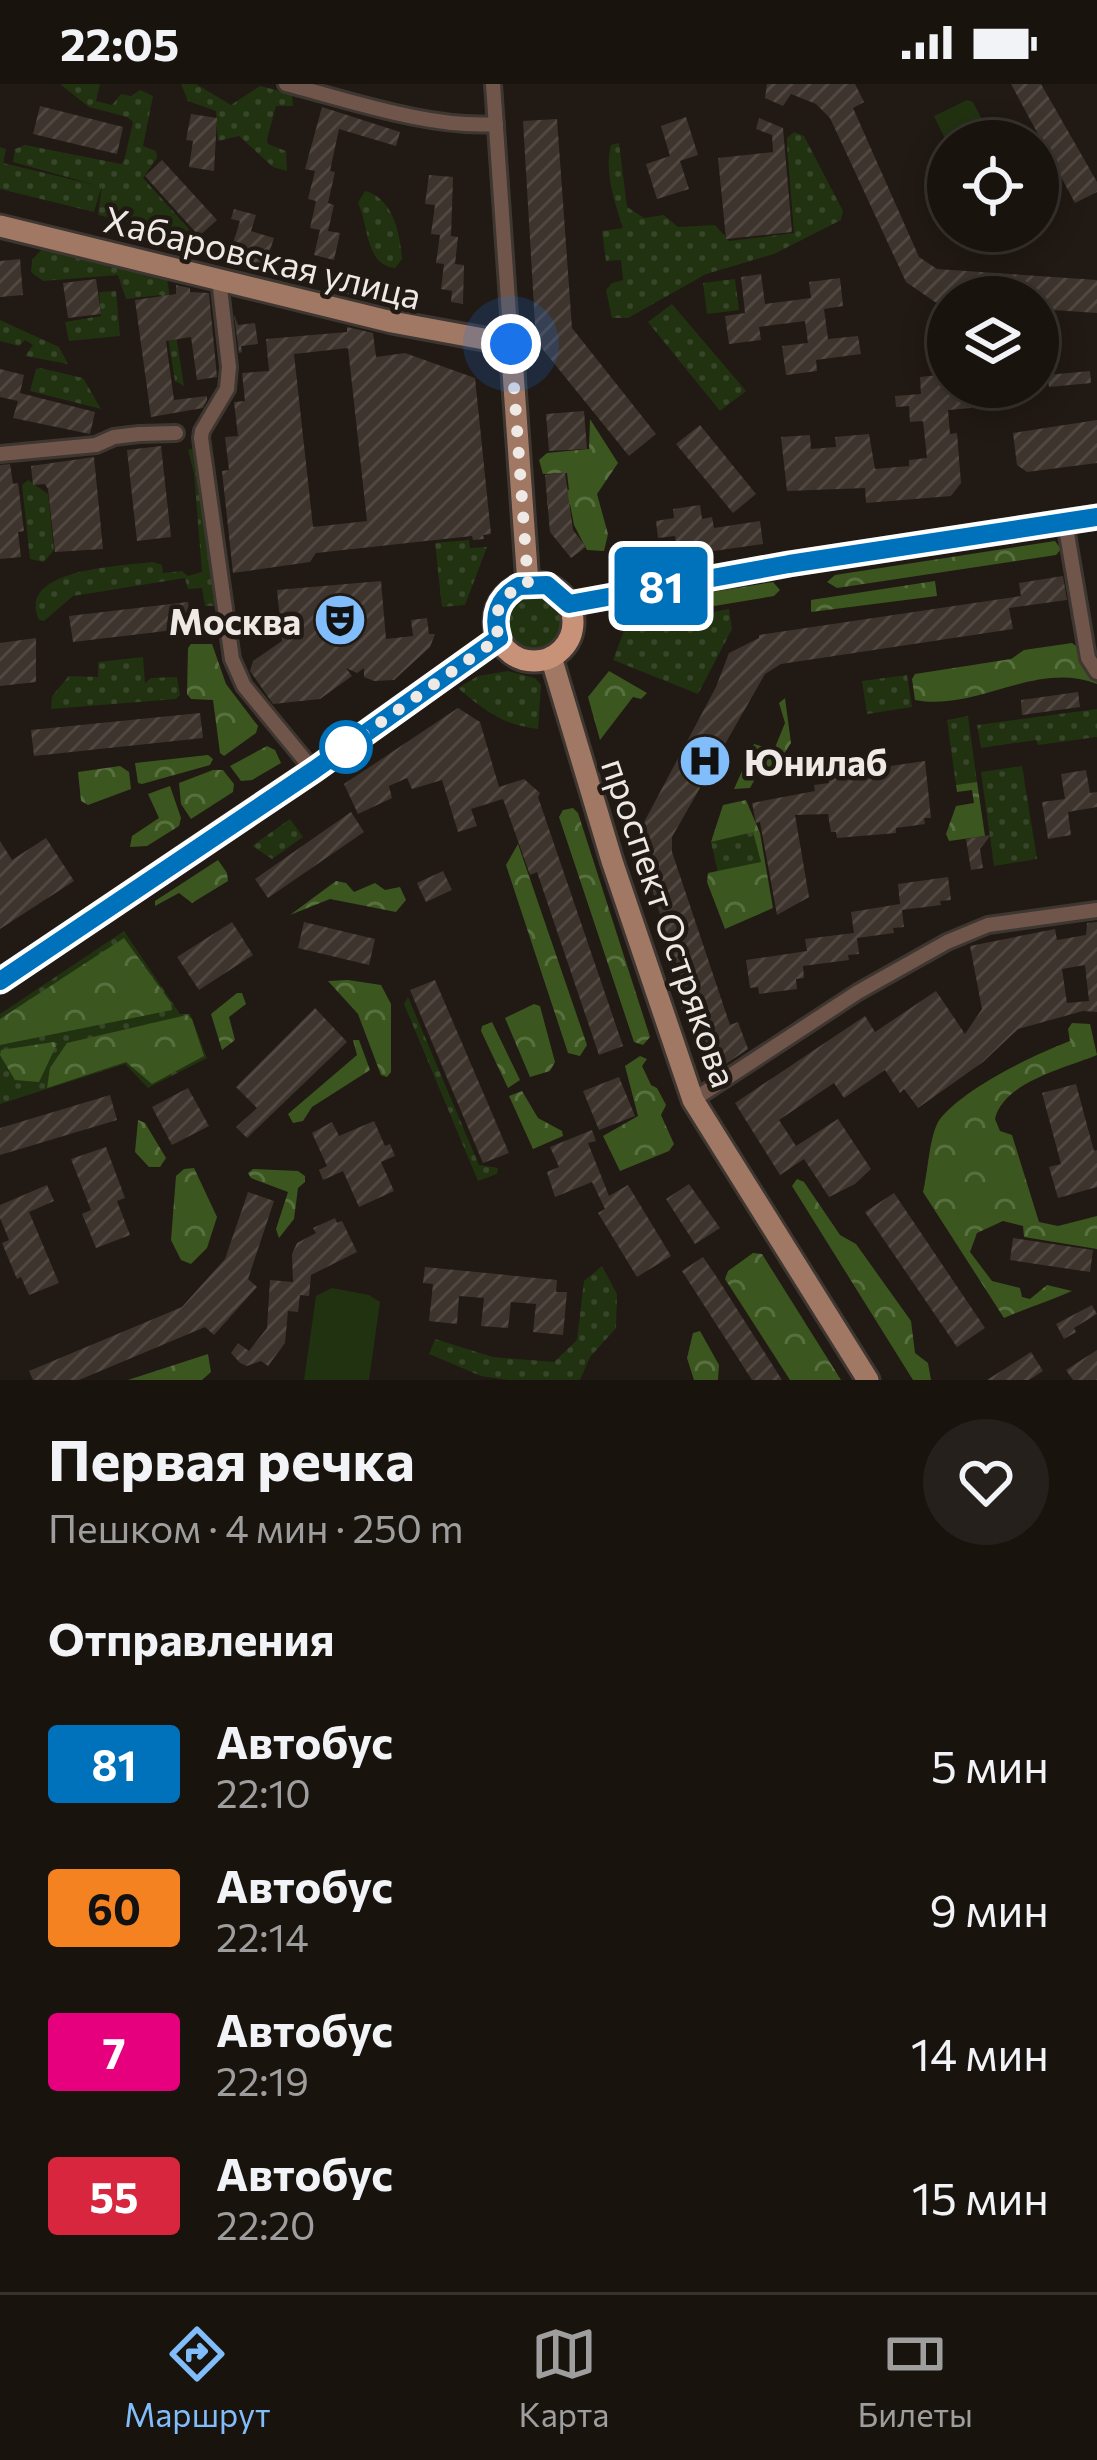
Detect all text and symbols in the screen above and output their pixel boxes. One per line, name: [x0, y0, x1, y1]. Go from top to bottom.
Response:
text: 22:05: [60, 15, 179, 70]
map controls: [927, 120, 1059, 408]
button: locate: [927, 120, 1059, 252]
street label: Хабаровская улица: [100, 195, 426, 317]
button: layers: [927, 276, 1059, 408]
your location: [481, 314, 541, 374]
line badge: 81: [607, 547, 715, 625]
text: 81: [639, 560, 683, 612]
theatre icon: Москва: [312, 592, 368, 648]
place label: Москва: [169, 598, 301, 642]
unlabelled marker: [321, 722, 371, 772]
hospital icon: Юнилаб: [677, 733, 733, 789]
place label: Юнилаб: [744, 739, 887, 783]
street label: проспект Острякова: [594, 752, 748, 1092]
button: heart: [923, 1419, 1049, 1545]
text: Первая речка: [48, 1423, 415, 1493]
text: Пешком · 4 мин · 250 m: [48, 1503, 464, 1551]
text: Отправления: [48, 1610, 335, 1665]
text: Автобус: [216, 1713, 393, 1768]
text: 5 мин: [931, 1737, 1049, 1792]
text: 81: [92, 1738, 136, 1790]
text: 22:10: [216, 1768, 311, 1816]
text: Автобус: [216, 1857, 393, 1912]
text: 9 мин: [930, 1881, 1049, 1936]
text: 60: [87, 1882, 141, 1934]
text: 22:14: [216, 1912, 309, 1960]
text: Автобус: [216, 2001, 393, 2056]
text: 14 мин: [911, 2025, 1049, 2080]
text: 7: [102, 2026, 126, 2078]
text: 22:19: [216, 2056, 309, 2104]
text: Автобус: [216, 2145, 393, 2200]
text: 15 мин: [912, 2169, 1049, 2224]
text: 55: [90, 2170, 138, 2222]
text: 22:20: [216, 2200, 315, 2248]
tab: Маршрут: [124, 2321, 271, 2434]
tab: Карта: [519, 2321, 609, 2434]
tab: Билеты: [857, 2321, 973, 2434]

